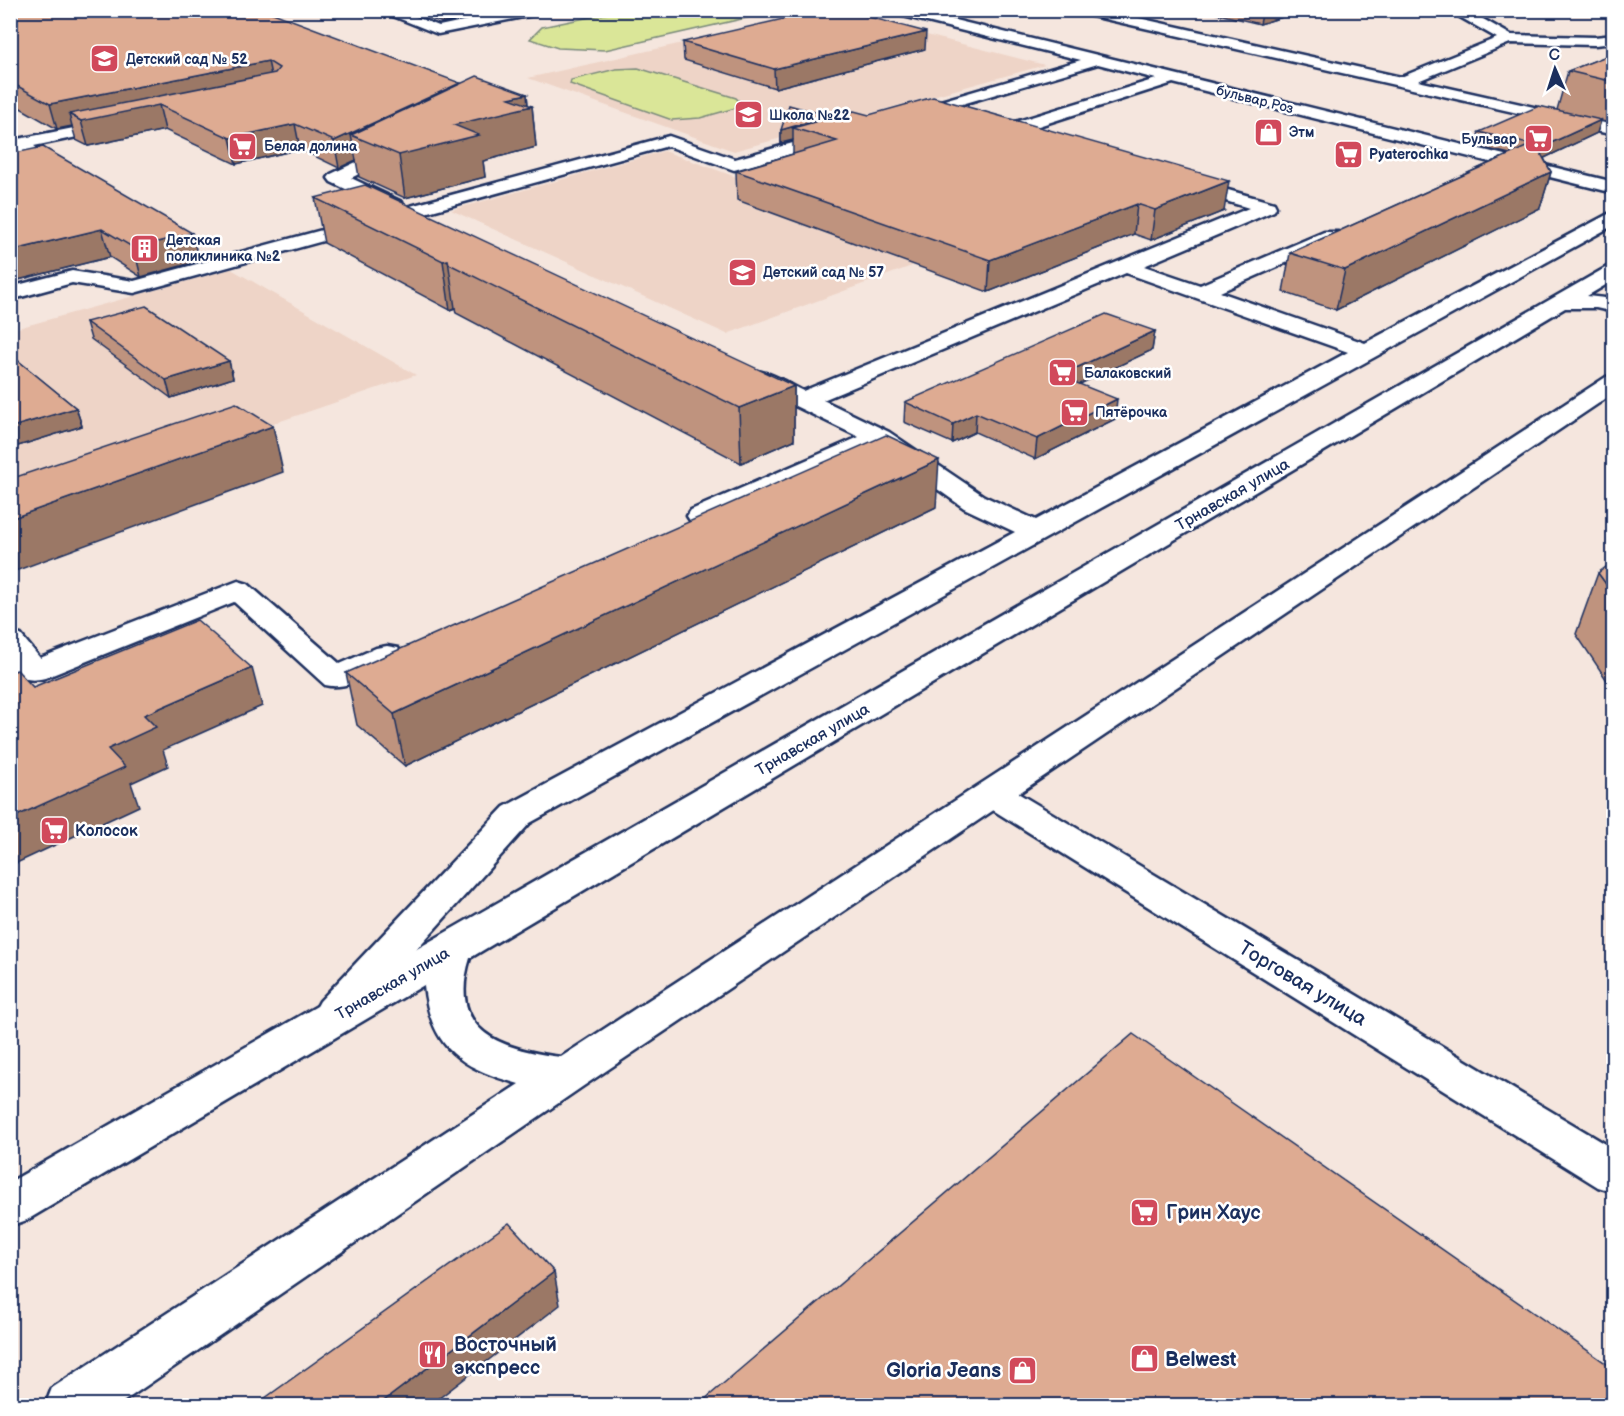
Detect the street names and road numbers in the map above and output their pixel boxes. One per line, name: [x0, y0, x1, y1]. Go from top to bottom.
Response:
street label: бульвар Роз: [1214, 82, 1296, 117]
street label: Трнавская улица: [1172, 455, 1293, 536]
street label: Трнавская улица: [752, 700, 873, 781]
street label: Торговая улица: [1234, 936, 1371, 1032]
street label: Трнавская улица: [332, 944, 453, 1025]

